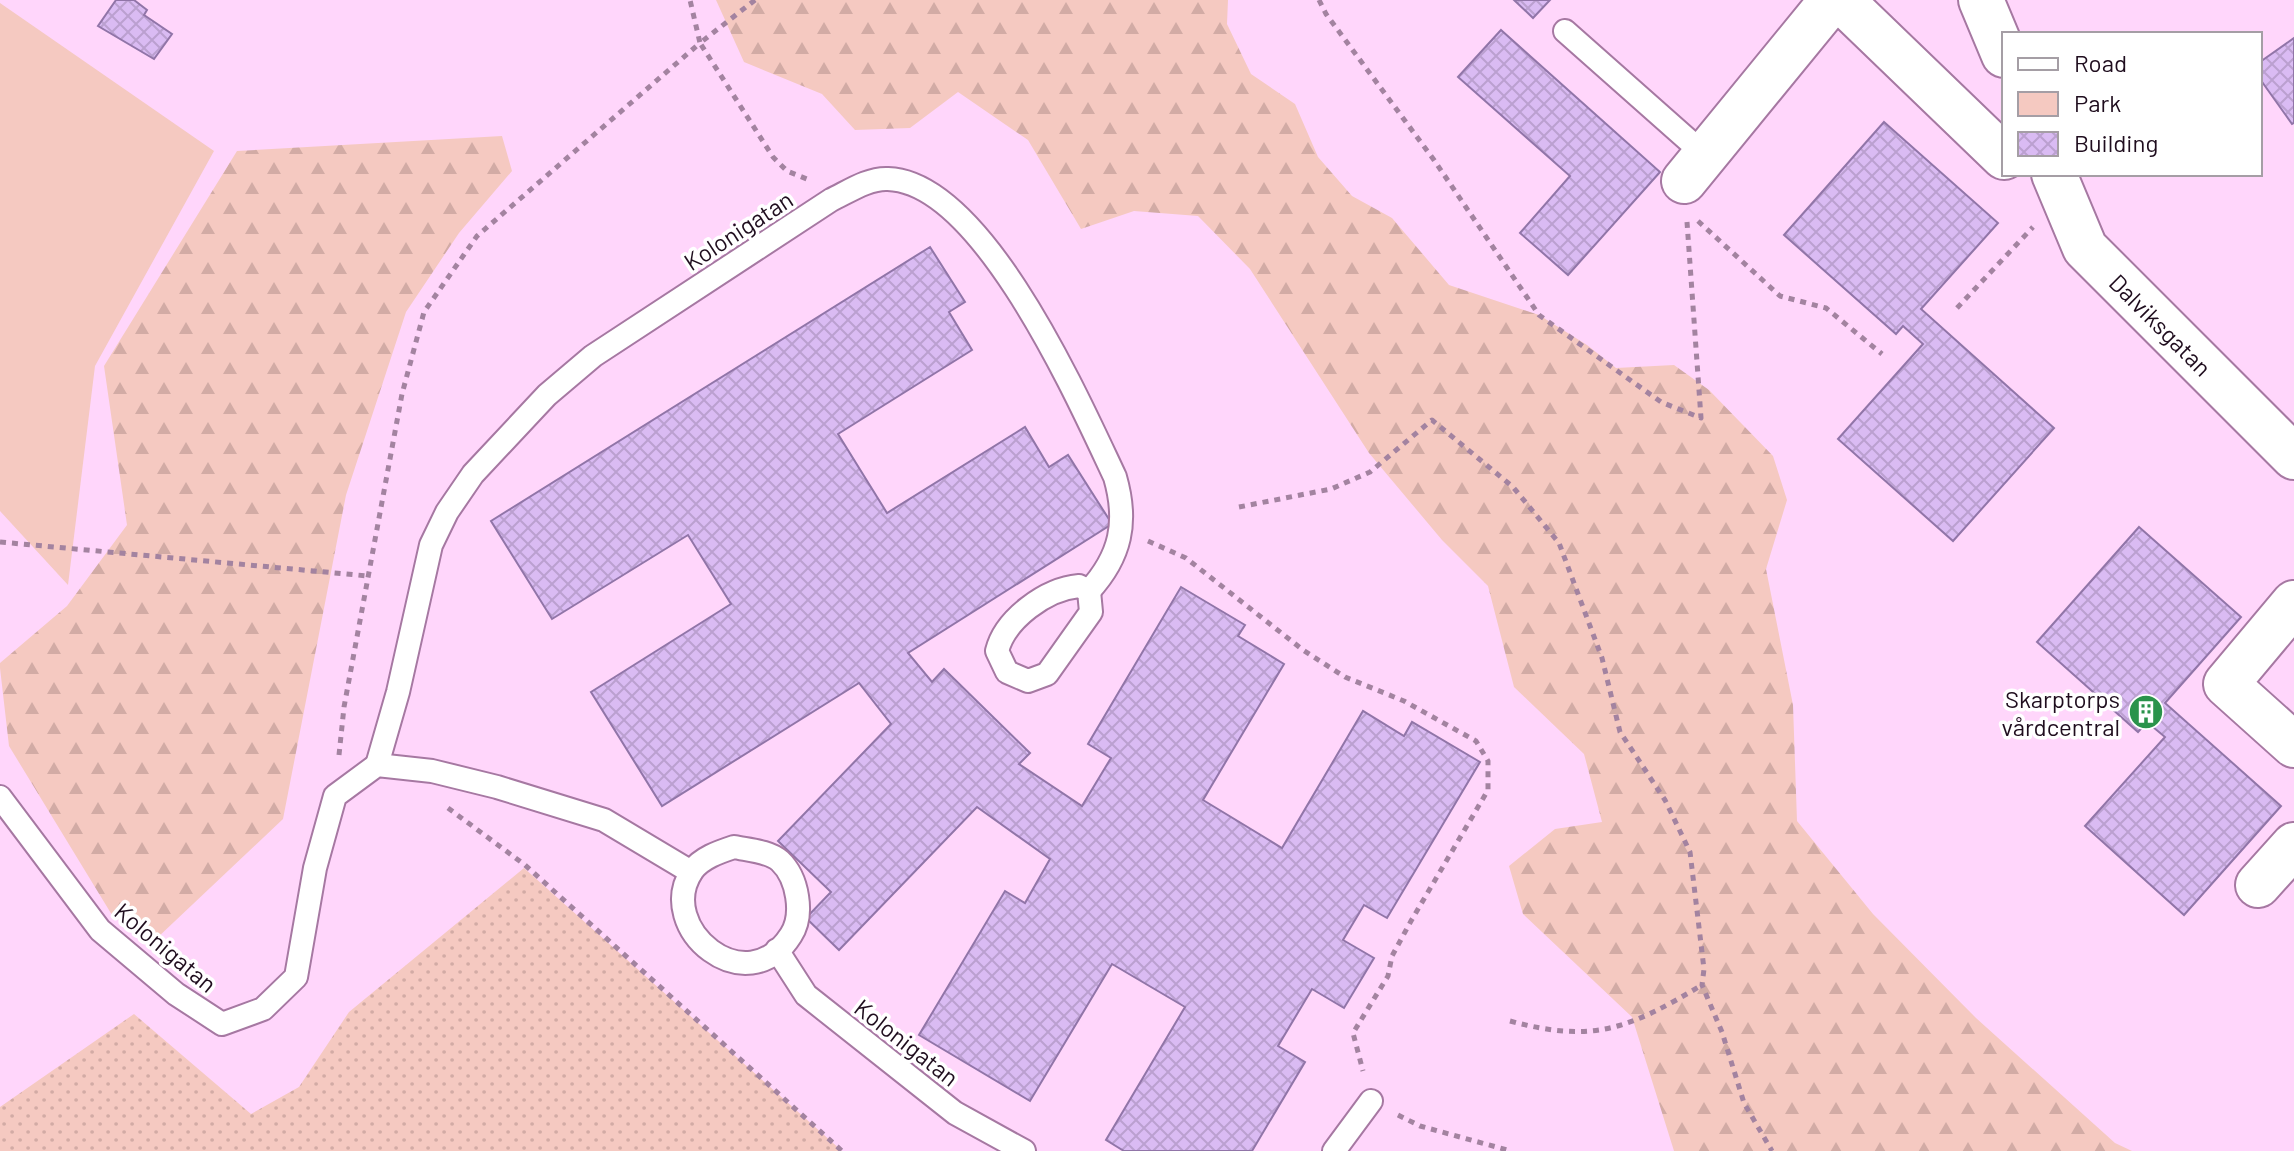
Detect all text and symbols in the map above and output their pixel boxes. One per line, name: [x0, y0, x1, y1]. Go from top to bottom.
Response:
legend: [2002, 32, 2262, 176]
text: Road: [2074, 48, 2127, 77]
text: Park: [2074, 88, 2121, 117]
text: Building: [2074, 128, 2158, 157]
street label: Kolonigatan: [678, 184, 798, 276]
street label: Dalviksgatan: [2104, 267, 2218, 381]
place label: Skarptorps vårdcentral: [2002, 684, 2120, 741]
building icon: Skarptorps vårdcentral: [2127, 693, 2165, 731]
street label: Kolonigatan: [109, 896, 223, 998]
street label: Kolonigatan: [849, 992, 965, 1092]

